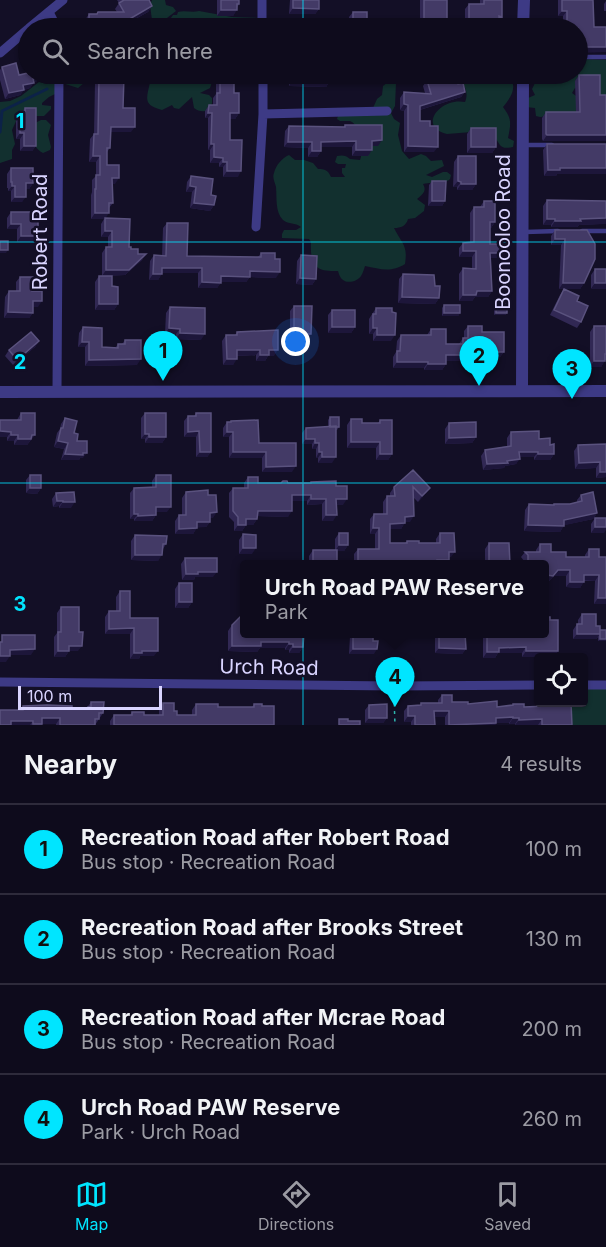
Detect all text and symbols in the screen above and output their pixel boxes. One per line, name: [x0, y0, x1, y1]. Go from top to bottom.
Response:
search box: [18, 18, 588, 84]
icon: search: [39, 35, 72, 68]
text: Search here: [87, 38, 213, 64]
text: 1: [16, 109, 24, 133]
street label: Boonooloo Road: [491, 154, 515, 310]
street label: Robert Road: [28, 174, 52, 290]
your location: [281, 327, 310, 356]
pin: 1: [144, 332, 182, 381]
pin: 2: [460, 336, 498, 386]
text: 2: [14, 350, 26, 374]
pin: 3: [552, 350, 592, 399]
popup: [240, 560, 549, 638]
text: Urch Road PAW Reserve: [265, 574, 524, 600]
text: 3: [14, 592, 26, 616]
text: Park: [265, 600, 308, 624]
map controls: [534, 653, 588, 707]
button: locate: [534, 653, 588, 707]
street label: Urch Road: [219, 654, 319, 680]
pin: 4: [376, 658, 414, 707]
scale bar: [18, 683, 162, 710]
text: 100 m: [27, 686, 72, 706]
text: Nearby: [24, 749, 117, 780]
text: 4 results: [500, 752, 582, 776]
text: Recreation Road after Robert Road: [81, 824, 450, 850]
text: 1: [39, 837, 48, 861]
text: 100 m: [525, 837, 582, 861]
text: Bus stop · Recreation Road: [81, 850, 335, 874]
text: Recreation Road after Brooks Street: [81, 914, 463, 940]
text: 2: [37, 927, 50, 951]
text: 130 m: [526, 927, 582, 951]
text: Bus stop · Recreation Road: [81, 940, 335, 964]
text: Recreation Road after Mcrae Road: [81, 1004, 445, 1030]
text: 3: [37, 1017, 50, 1041]
text: 200 m: [521, 1017, 582, 1041]
text: Bus stop · Recreation Road: [81, 1030, 335, 1054]
text: Urch Road PAW Reserve: [81, 1094, 340, 1120]
text: 4: [37, 1107, 50, 1131]
text: 260 m: [522, 1107, 582, 1131]
text: Park · Urch Road: [81, 1120, 240, 1144]
tab: Map: [75, 1178, 108, 1234]
tab: Directions: [258, 1178, 334, 1234]
tab: Saved: [484, 1178, 531, 1234]

